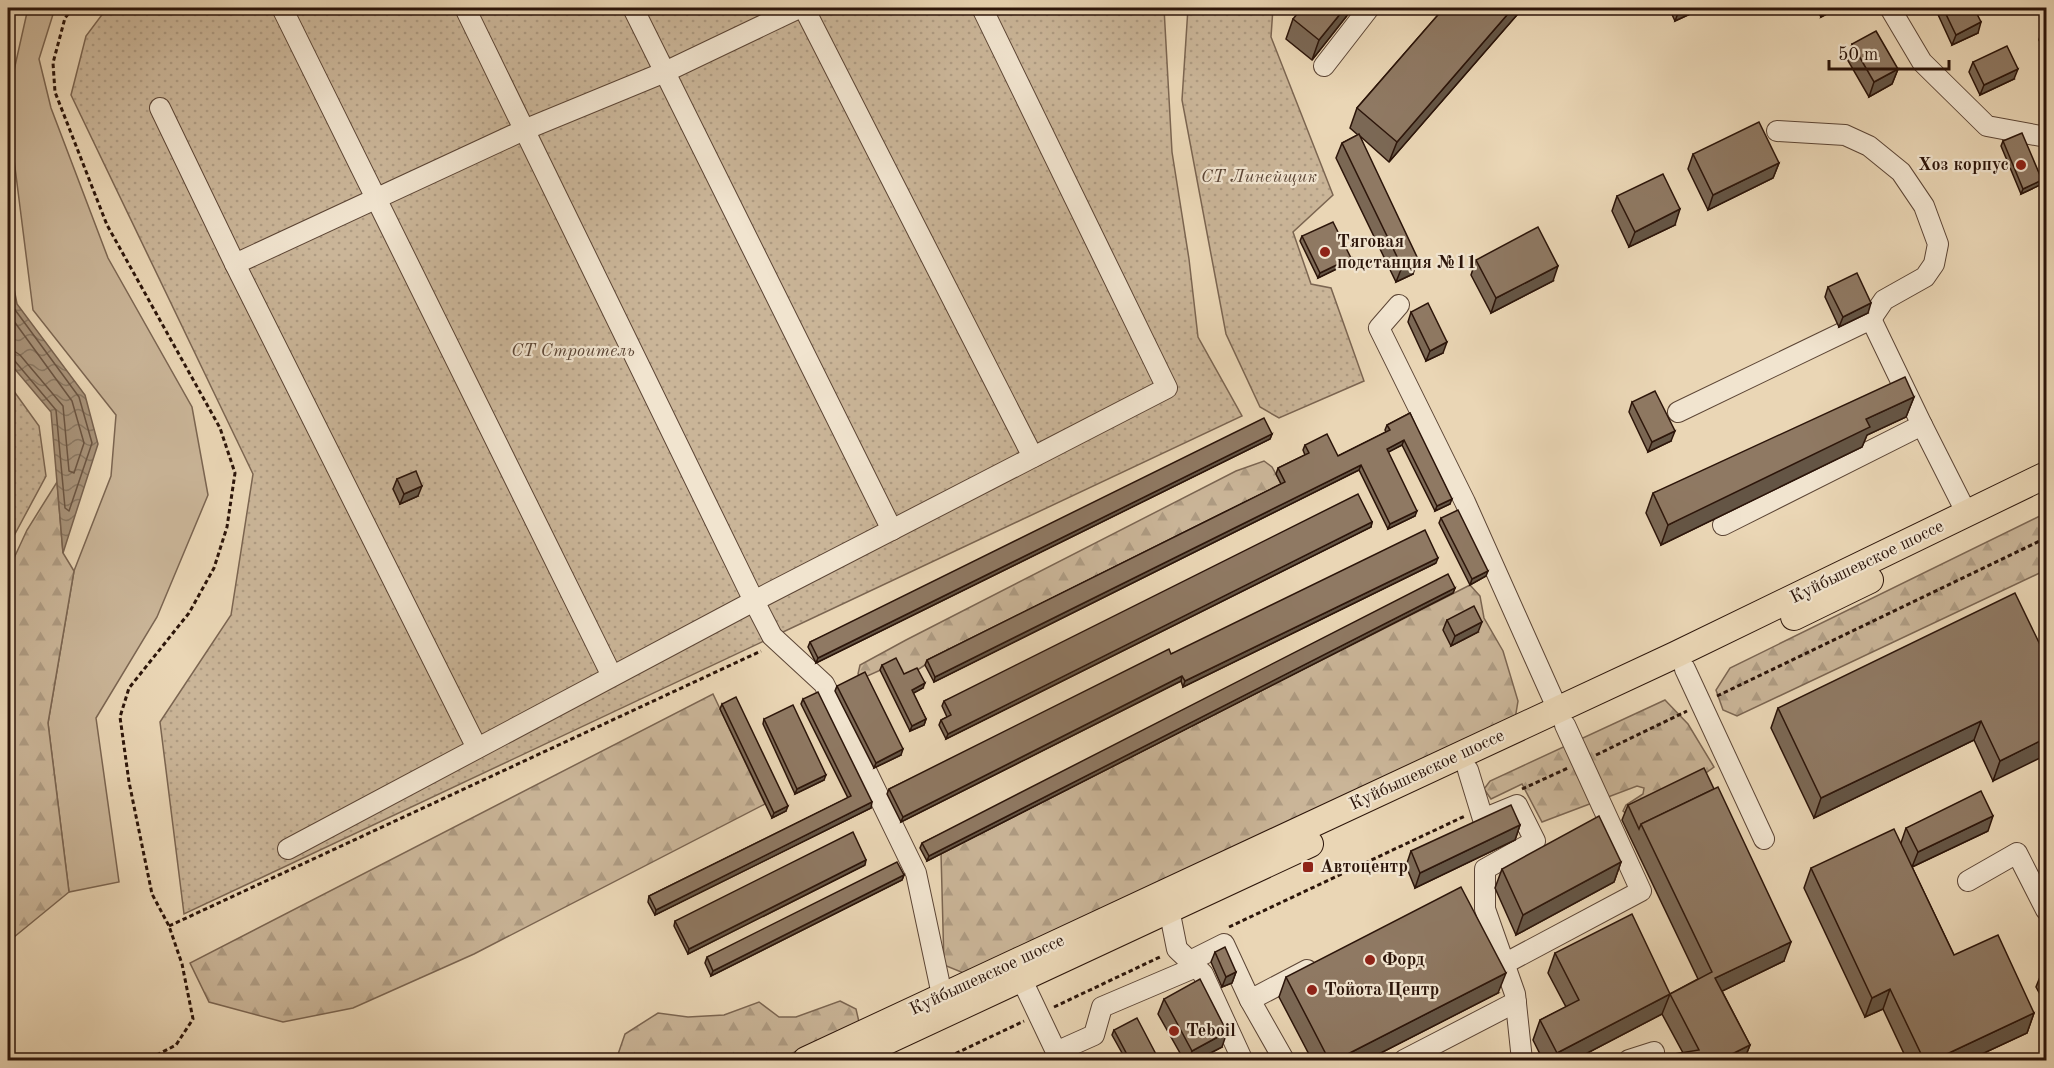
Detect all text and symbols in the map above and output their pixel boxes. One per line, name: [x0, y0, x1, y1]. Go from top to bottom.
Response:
scale bar: [1829, 33, 1949, 71]
text: 50 m: [1838, 46, 1878, 64]
place label: Хоз корпус: [1918, 156, 2009, 174]
marker: Хоз корпус: [2014, 158, 2028, 172]
park label: СТ Линейщик: [1201, 168, 1317, 186]
place label: Тяговая подстанция №11: [1337, 233, 1477, 272]
marker: Тяговая подстанция №11: [1318, 245, 1332, 259]
park label: СТ Строитель: [511, 342, 635, 360]
street label: Куйбышевское шоссе: [1787, 517, 1947, 607]
street label: Куйбышевское шоссе: [1347, 726, 1507, 814]
place label: Автоцентр: [1320, 858, 1408, 876]
marker: Автоцентр: [1301, 860, 1315, 874]
street label: Куйбышевское шоссе: [907, 931, 1067, 1019]
place label: Форд: [1382, 951, 1425, 969]
marker: Форд: [1363, 953, 1377, 967]
place label: Тойота Центр: [1324, 981, 1439, 999]
marker: Тойота Центр: [1305, 983, 1319, 997]
place label: Teboil: [1186, 1022, 1236, 1040]
marker: Teboil: [1167, 1024, 1181, 1038]

